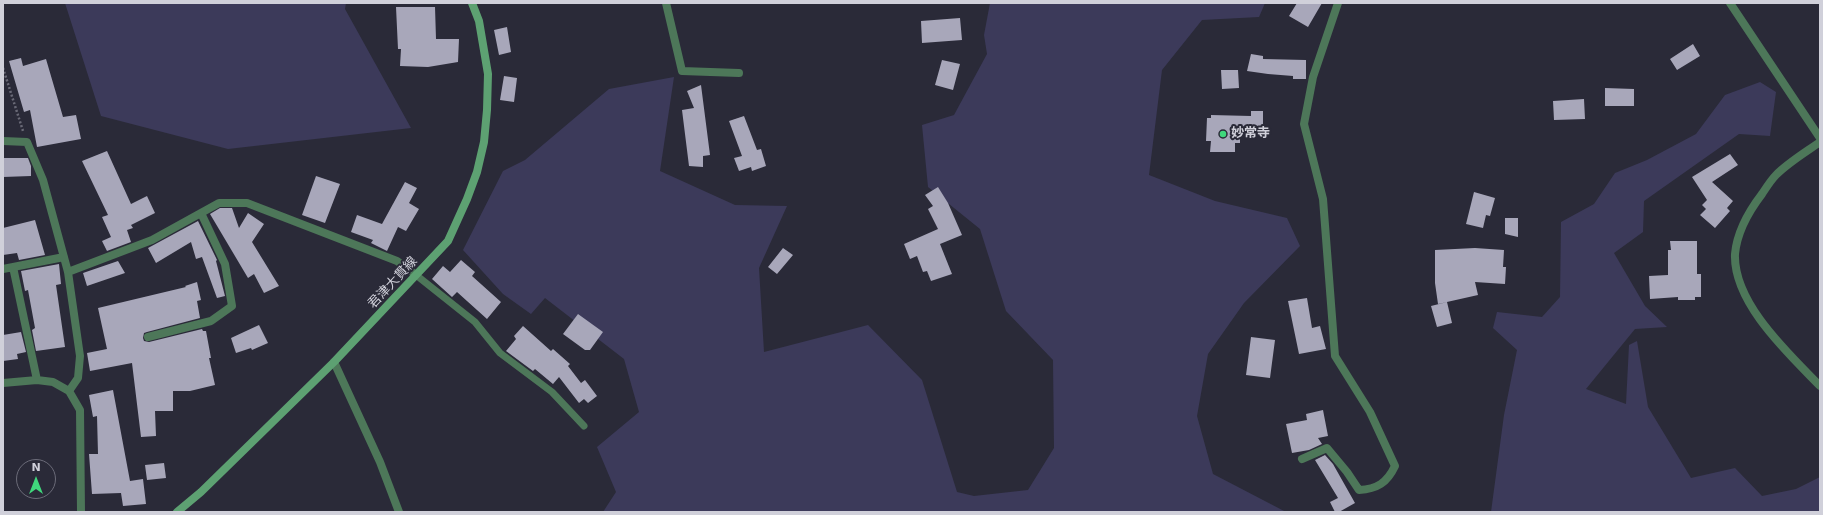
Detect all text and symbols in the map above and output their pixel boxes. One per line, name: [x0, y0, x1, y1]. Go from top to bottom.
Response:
place label: 妙常寺: [1231, 126, 1270, 142]
marker: 妙常寺: [1218, 129, 1228, 139]
street label: 君津大貫線: [365, 254, 421, 312]
north arrow: [16, 459, 56, 499]
text: N: [31, 461, 41, 474]

